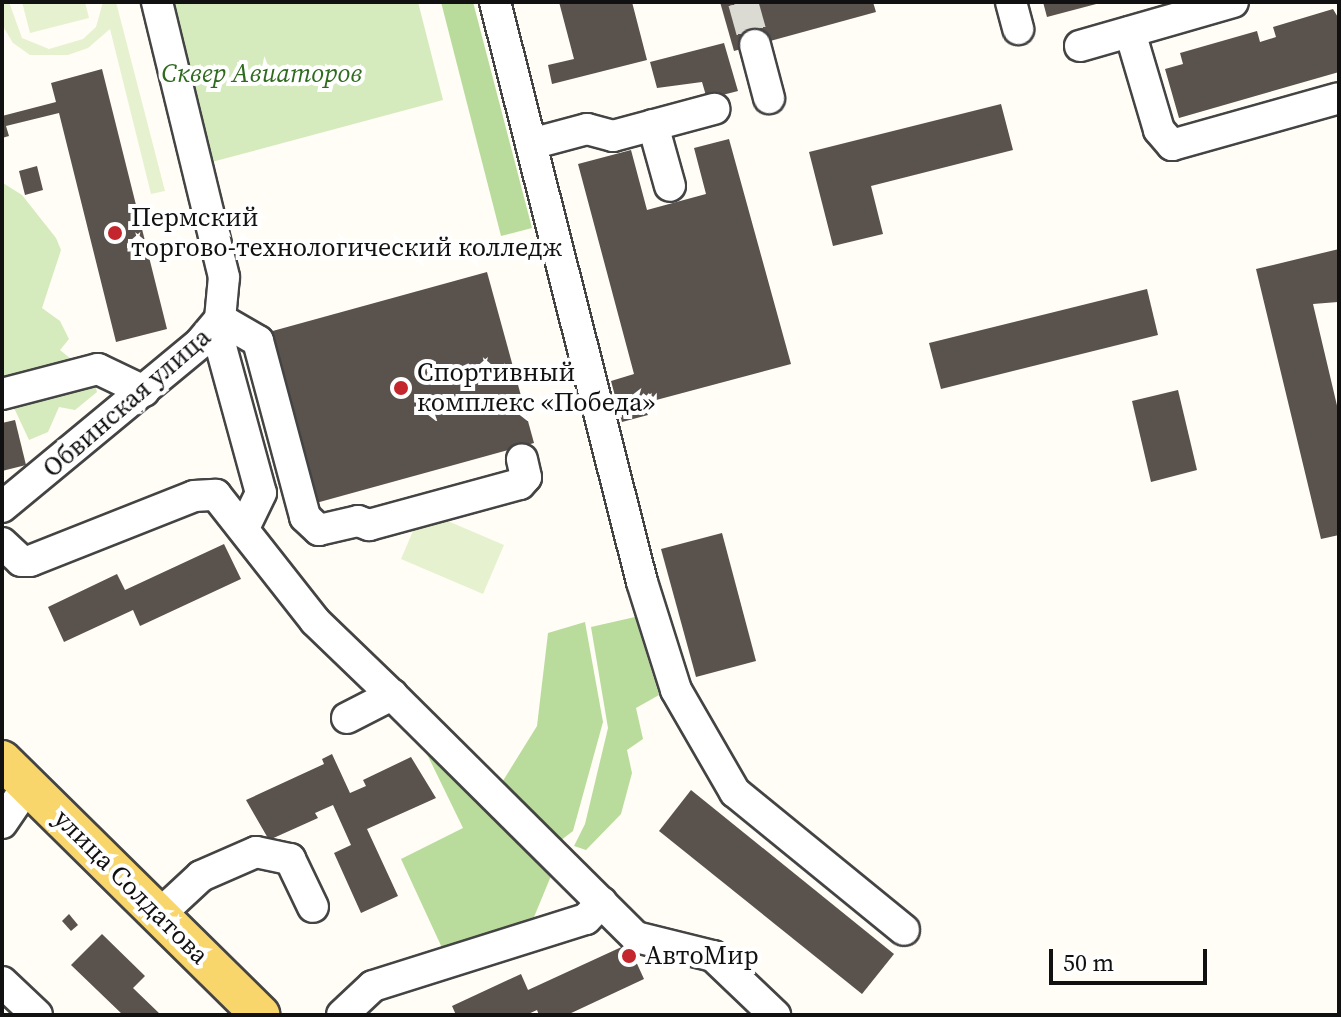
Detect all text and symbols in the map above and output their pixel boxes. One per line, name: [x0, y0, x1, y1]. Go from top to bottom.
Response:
park label: Сквер Авиаторов: [162, 58, 362, 90]
place label: Пермский торгово-технологический колледж: [131, 202, 562, 264]
marker: Пермский торгово-технологический колледж: [106, 224, 124, 242]
street label: Обвинская улица: [37, 322, 217, 484]
place label: Спортивный комплекс «Победа»: [417, 357, 655, 418]
marker: Спортивный комплекс «Победа»: [392, 379, 410, 397]
street label: улица Солдатова: [47, 803, 215, 971]
scale bar: [1053, 933, 1211, 983]
place label: АвтоМир: [645, 940, 759, 972]
text: 50 m: [1063, 946, 1114, 979]
marker: АвтоМир: [620, 947, 638, 965]

